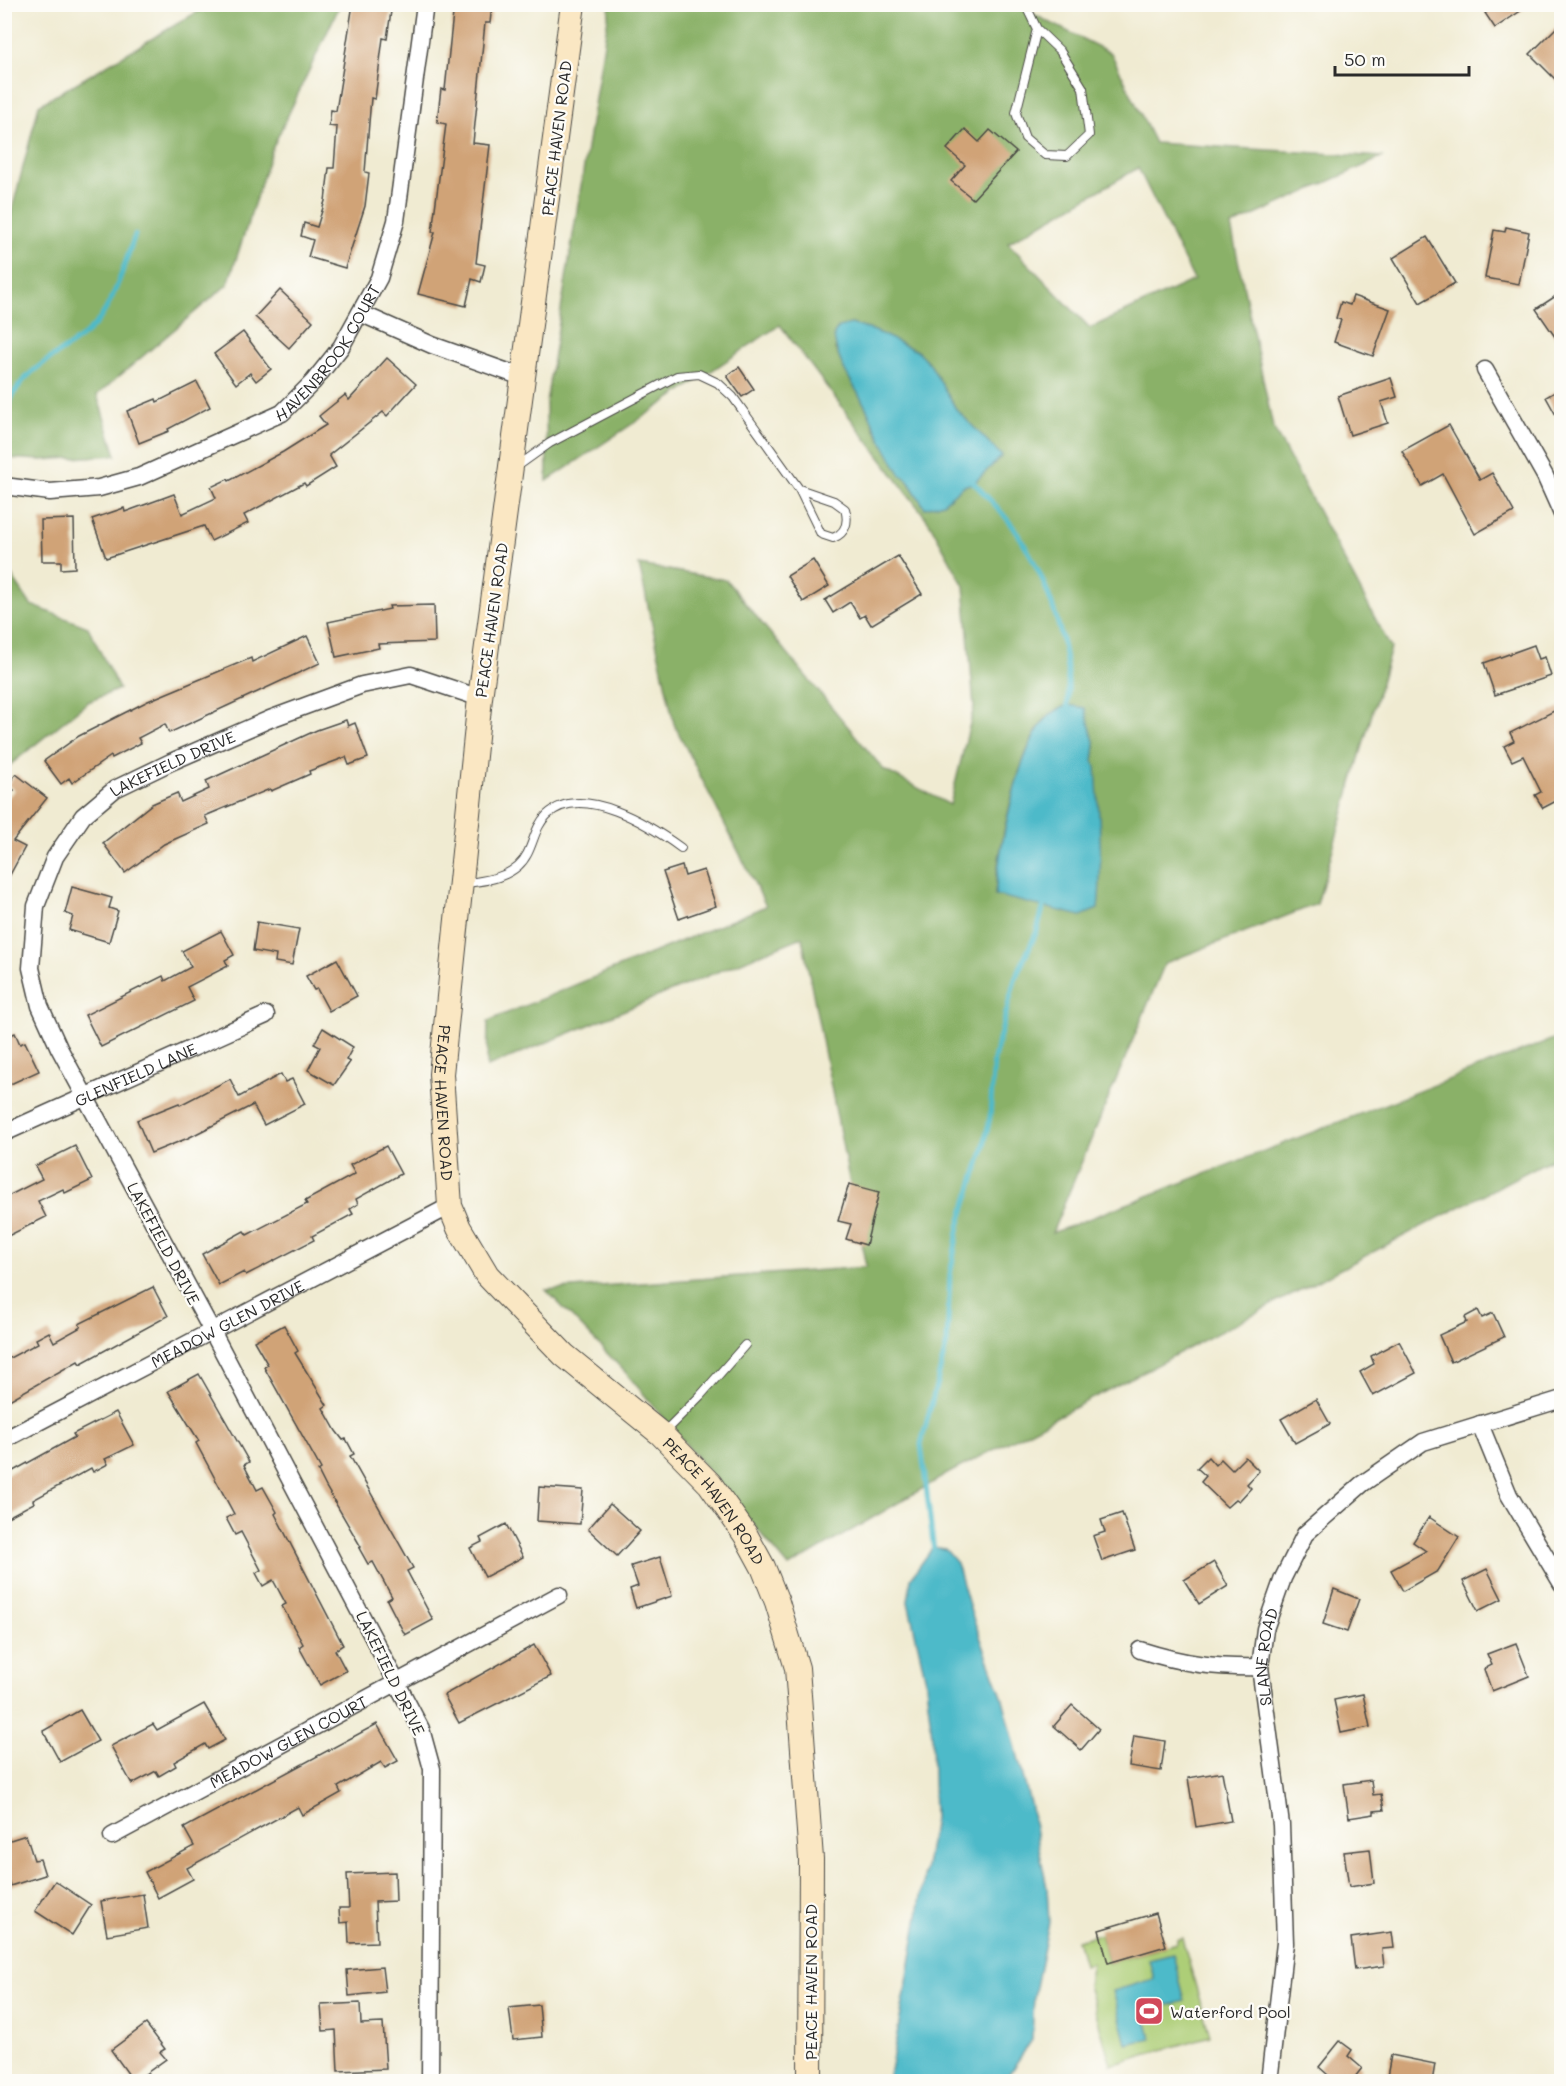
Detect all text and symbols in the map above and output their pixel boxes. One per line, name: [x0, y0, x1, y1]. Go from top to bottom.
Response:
scale bar: [1335, 39, 1468, 77]
text: 50 m: [1344, 47, 1386, 71]
street label: PEACE HAVEN ROAD: [536, 59, 576, 217]
street label: HAVENBROOK COURT: [272, 280, 384, 425]
street label: PEACE HAVEN ROAD: [470, 541, 512, 699]
street label: LAKEFIELD DRIVE: [104, 725, 238, 800]
street label: PEACE HAVEN ROAD: [431, 1024, 459, 1181]
street label: GLENFIELD LANE: [71, 1037, 200, 1110]
street label: LAKEFIELD DRIVE: [123, 1178, 205, 1308]
street label: MEADOW GLEN DRIVE: [147, 1274, 307, 1372]
street label: PEACE HAVEN ROAD: [659, 1432, 770, 1568]
street label: SLANE ROAD: [1249, 1605, 1282, 1707]
street label: LAKEFIELD DRIVE: [352, 1607, 430, 1739]
street label: MEADOW GLEN COURT: [205, 1690, 371, 1792]
street label: PEACE HAVEN ROAD: [800, 1904, 821, 2060]
sports icon: Waterford Pool: [1133, 1995, 1165, 2027]
place label: Waterford Pool: [1170, 2001, 1291, 2022]

